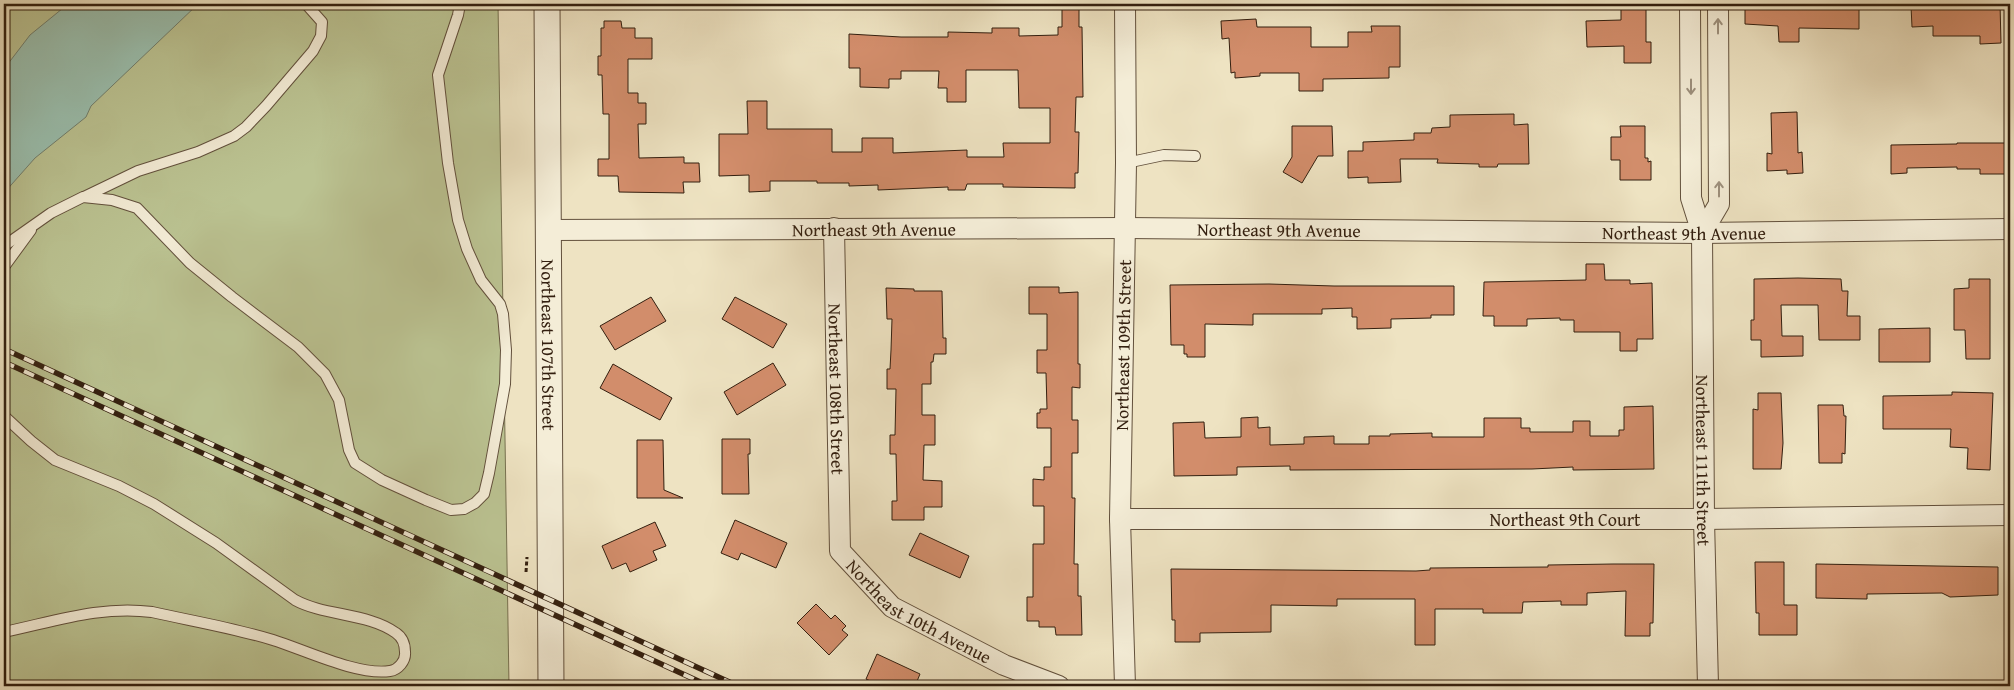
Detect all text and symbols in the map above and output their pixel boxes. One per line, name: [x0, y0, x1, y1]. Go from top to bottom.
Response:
one-way arrow: [1713, 19, 1723, 35]
one-way arrow: [1686, 79, 1696, 95]
one-way arrow: [1714, 181, 1724, 198]
street label: Northeast 9th Avenue: [792, 215, 956, 243]
street label: Northeast 9th Avenue: [1197, 215, 1361, 244]
street label: Northeast 9th Avenue: [1602, 219, 1766, 247]
street label: Northeast 107th Street: [535, 259, 563, 431]
street label: Northeast 109th Street: [1108, 259, 1138, 431]
street label: Northeast 108th Street: [822, 303, 852, 476]
street label: Northeast 111th Street: [1689, 375, 1718, 547]
street label: Northeast 9th Court: [1490, 506, 1641, 533]
street label: Northeast 10th Avenue: [840, 553, 997, 670]

